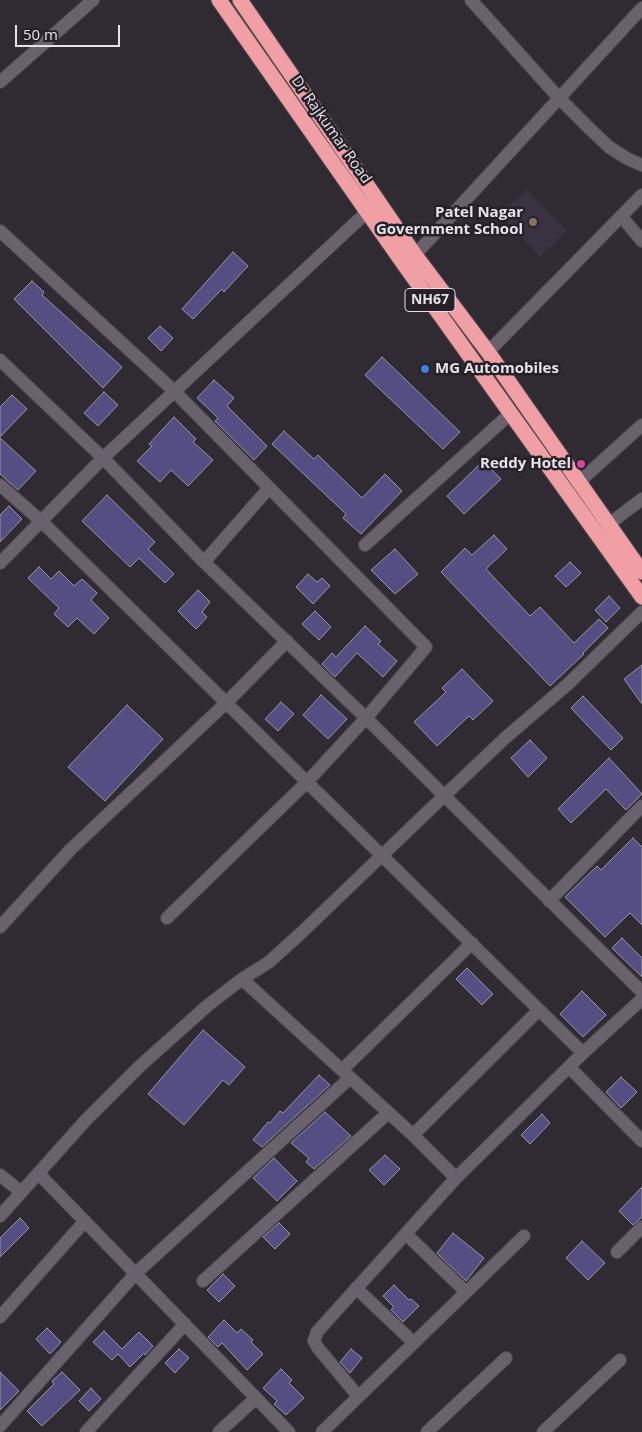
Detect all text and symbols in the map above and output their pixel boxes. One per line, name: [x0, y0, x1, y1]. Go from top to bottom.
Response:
scale bar: [18, 15, 122, 47]
text: 50 m: [23, 24, 58, 44]
street label: Dr Rajkumar Road: [287, 73, 375, 187]
place label: Patel Nagar Government School: [376, 204, 523, 239]
marker: Patel Nagar Government School: [527, 216, 539, 228]
road number: NH67: [405, 288, 455, 312]
place label: MG Automobiles: [435, 360, 559, 378]
marker: MG Automobiles: [419, 363, 431, 375]
place label: Reddy Hotel: [480, 455, 571, 473]
marker: Reddy Hotel: [575, 458, 587, 470]

